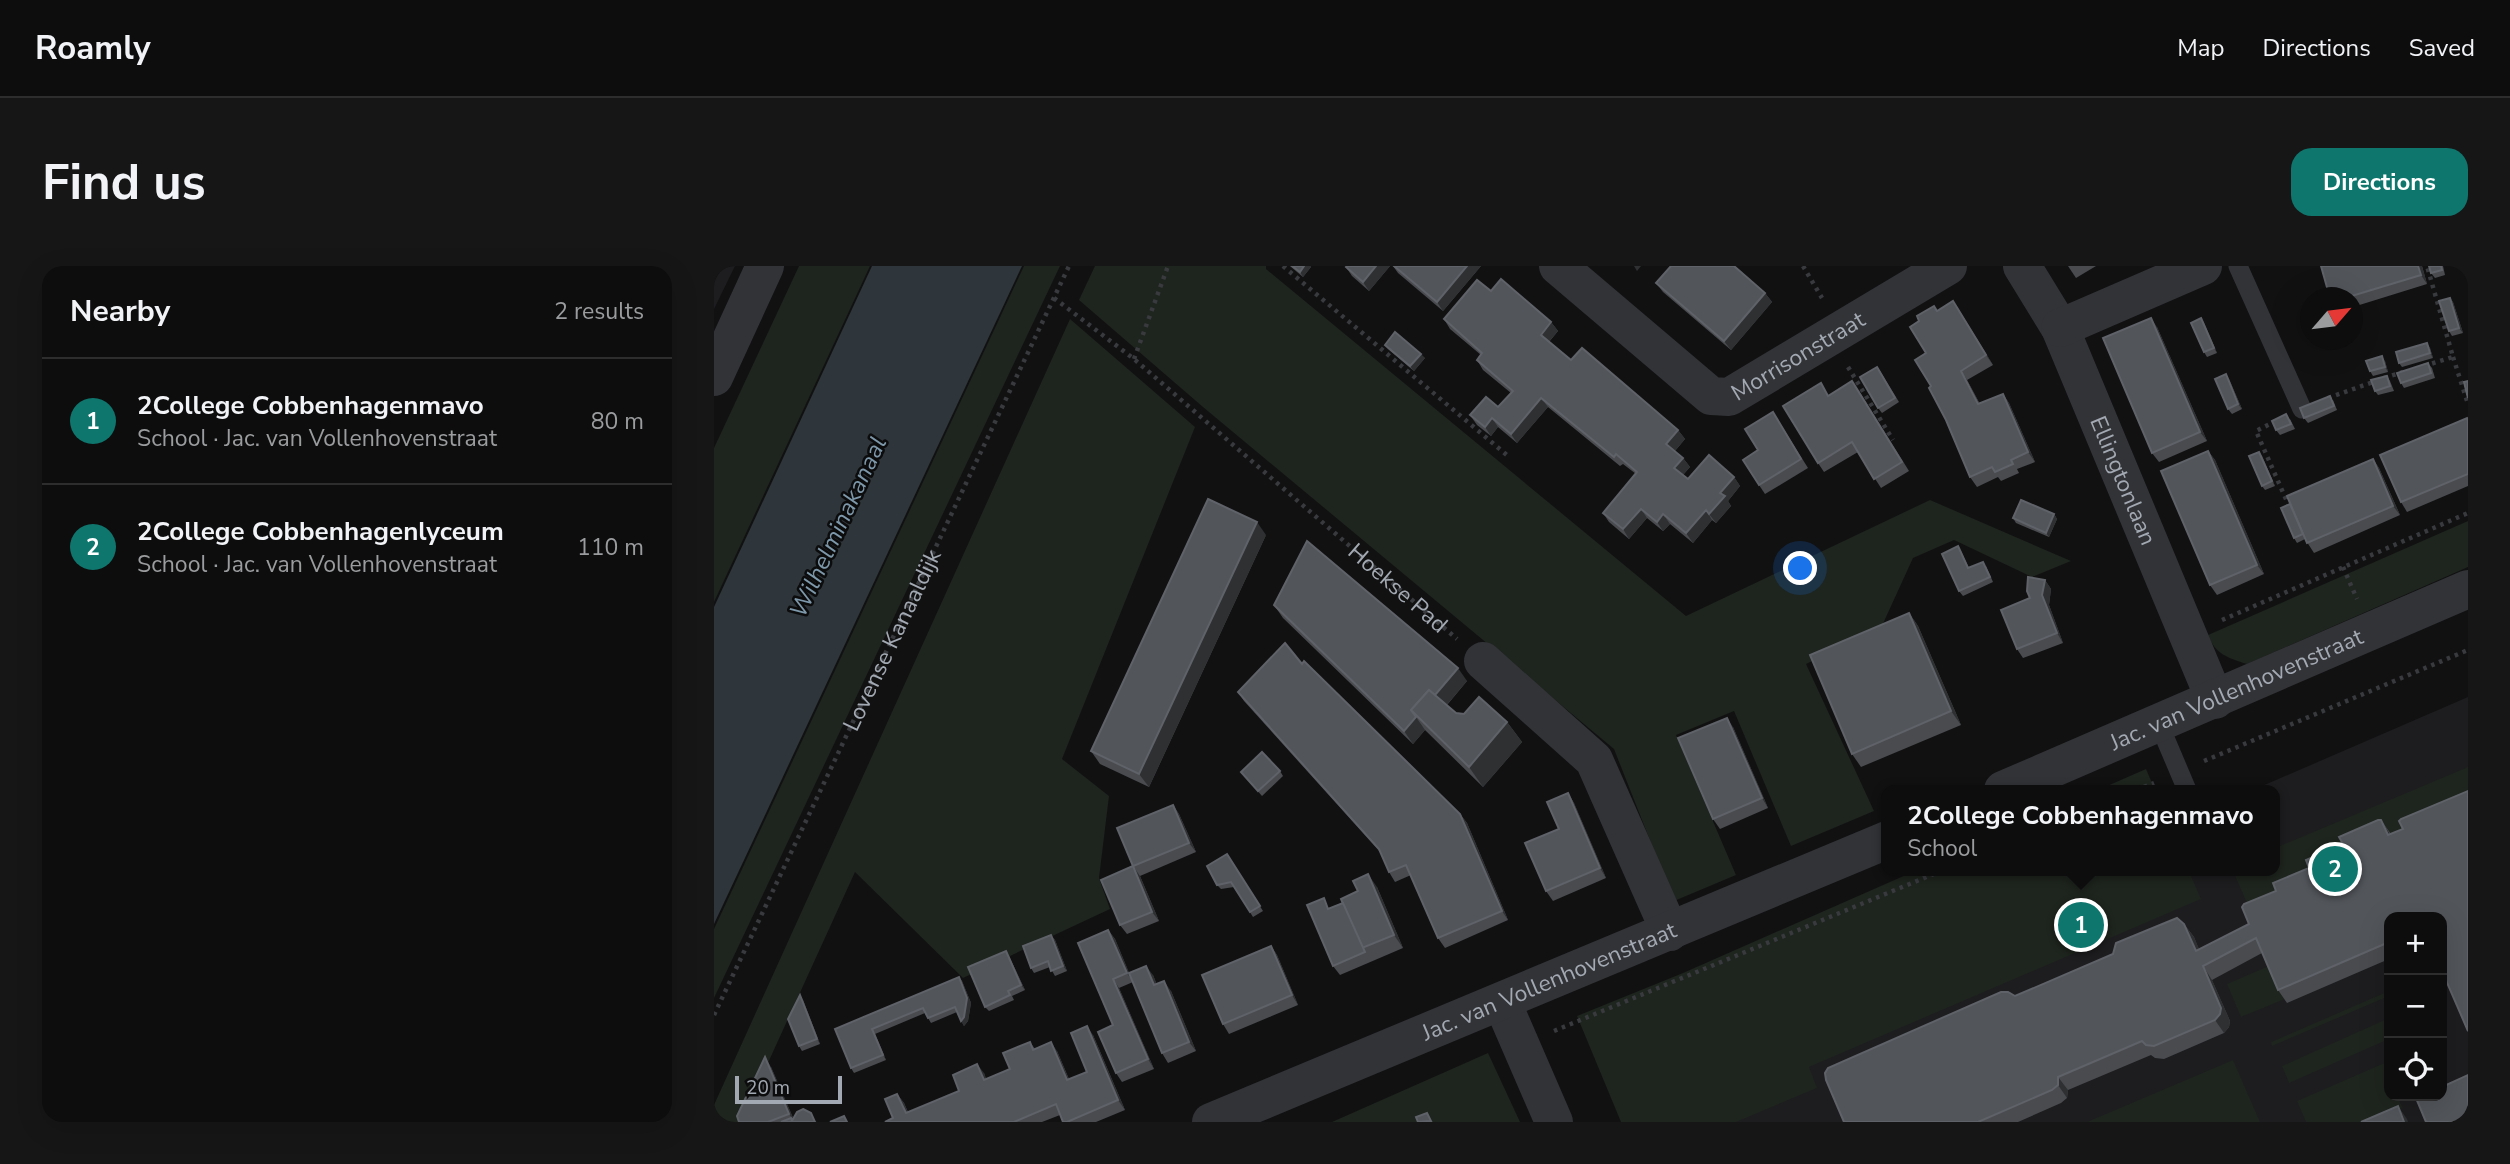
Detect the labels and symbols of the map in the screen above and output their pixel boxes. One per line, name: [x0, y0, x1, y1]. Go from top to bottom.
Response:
north arrow: [2300, 287, 2363, 350]
street label: Morrisonstraat: [1725, 304, 1872, 408]
street label: Ellingtonlaan: [2082, 412, 2164, 550]
water label: Wilhelminakanaal: [782, 431, 894, 623]
street label: Hoekse Pad: [1341, 536, 1454, 640]
street label: Lovense Kanaaldijk: [836, 544, 949, 736]
your location: [1783, 551, 1817, 585]
street label: Jac. van Vollenhovenstraat: [2104, 621, 2369, 758]
pin: 2: [2312, 843, 2358, 895]
pin: 1: [2058, 899, 2104, 951]
street label: Jac. van Vollenhovenstraat: [1416, 914, 1682, 1049]
scale bar: [735, 1073, 842, 1105]

